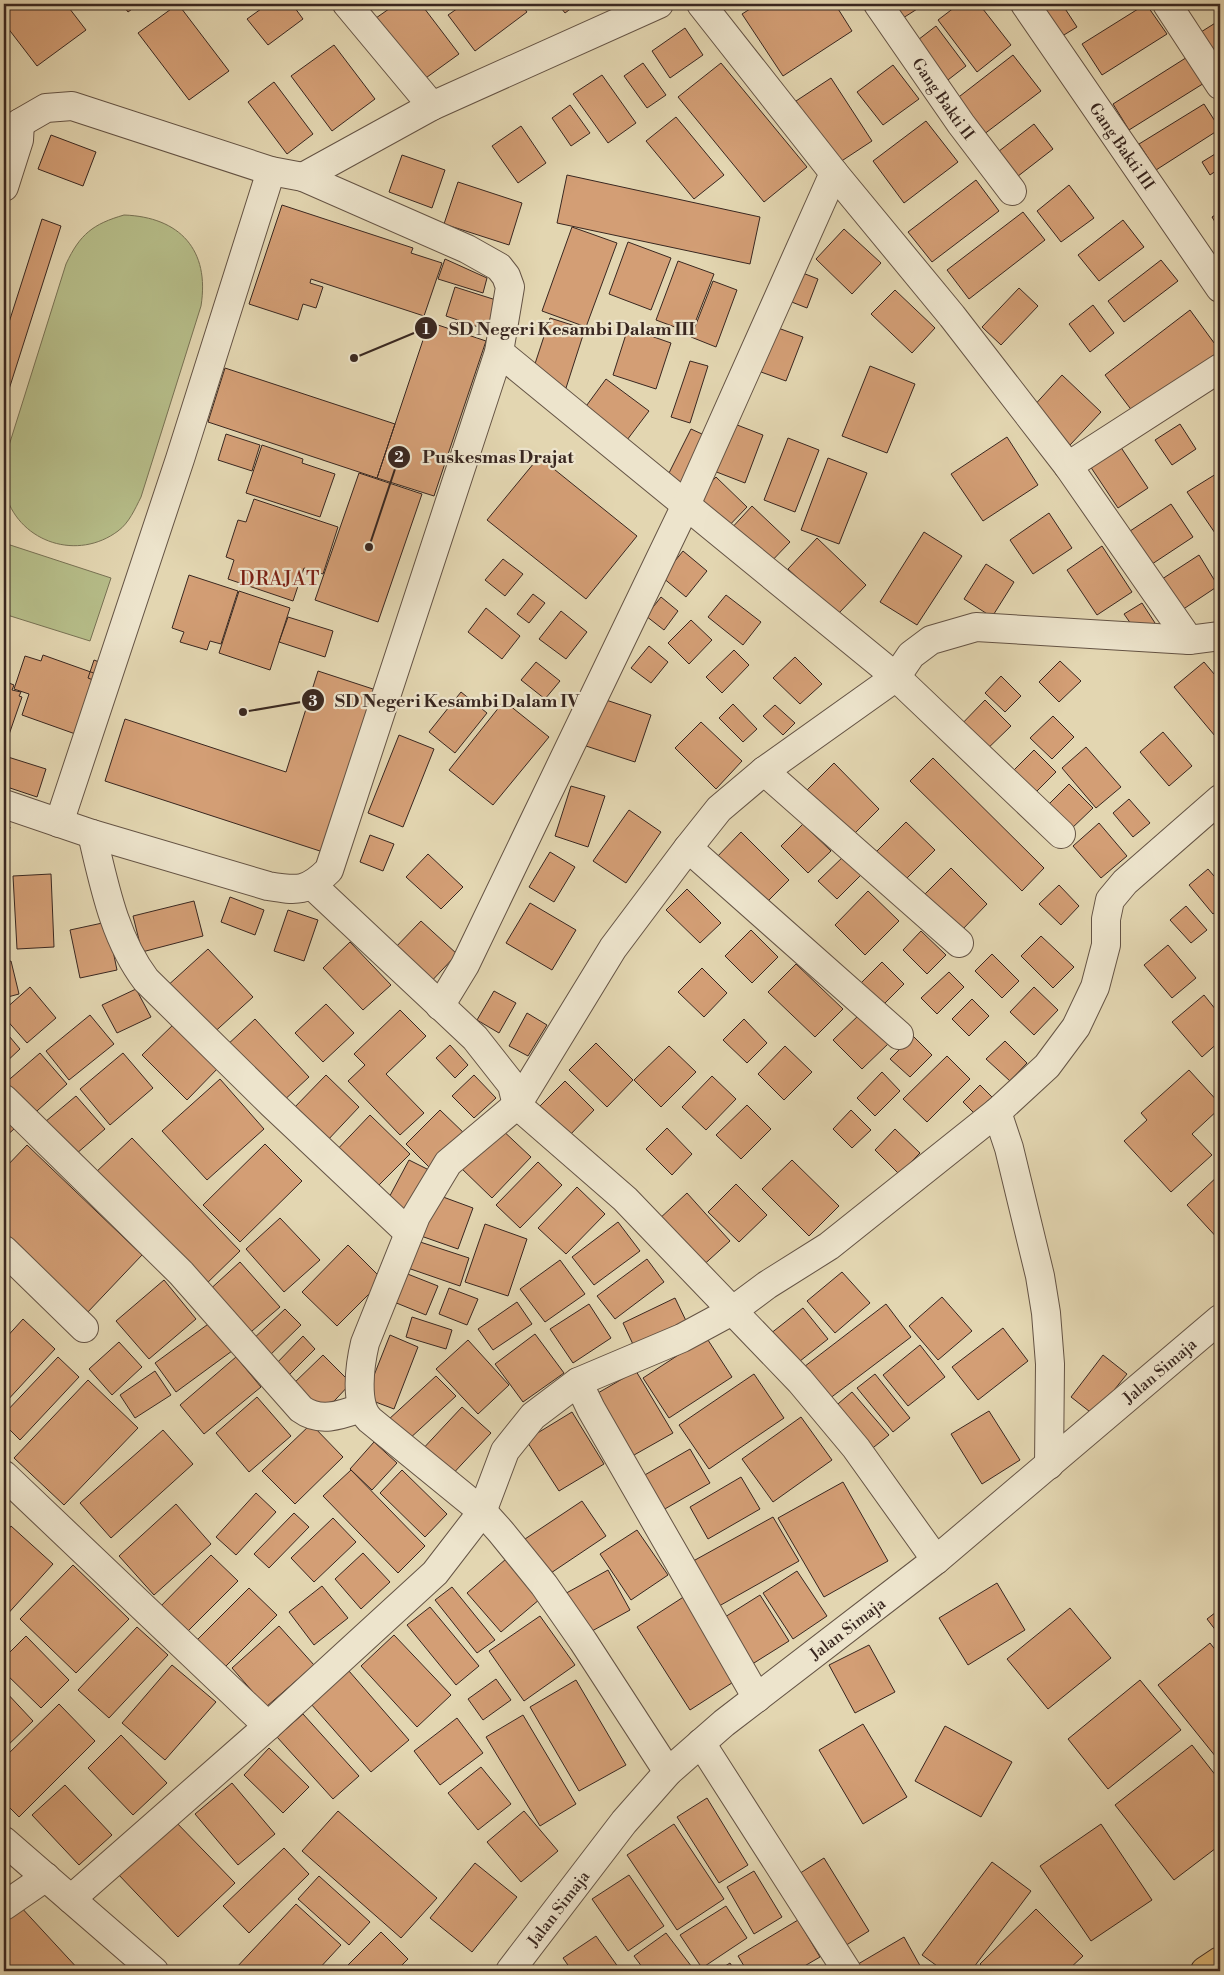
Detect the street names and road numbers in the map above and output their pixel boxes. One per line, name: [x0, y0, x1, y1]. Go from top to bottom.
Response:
street label: Gang Bakti II: [907, 54, 978, 144]
street label: Gang Bakti III: [1085, 99, 1158, 194]
street label: Jalan Simaja: [1118, 1334, 1202, 1409]
street label: Jalan Simaja: [805, 1593, 890, 1665]
street label: Jalan Simaja: [523, 1866, 595, 1952]

